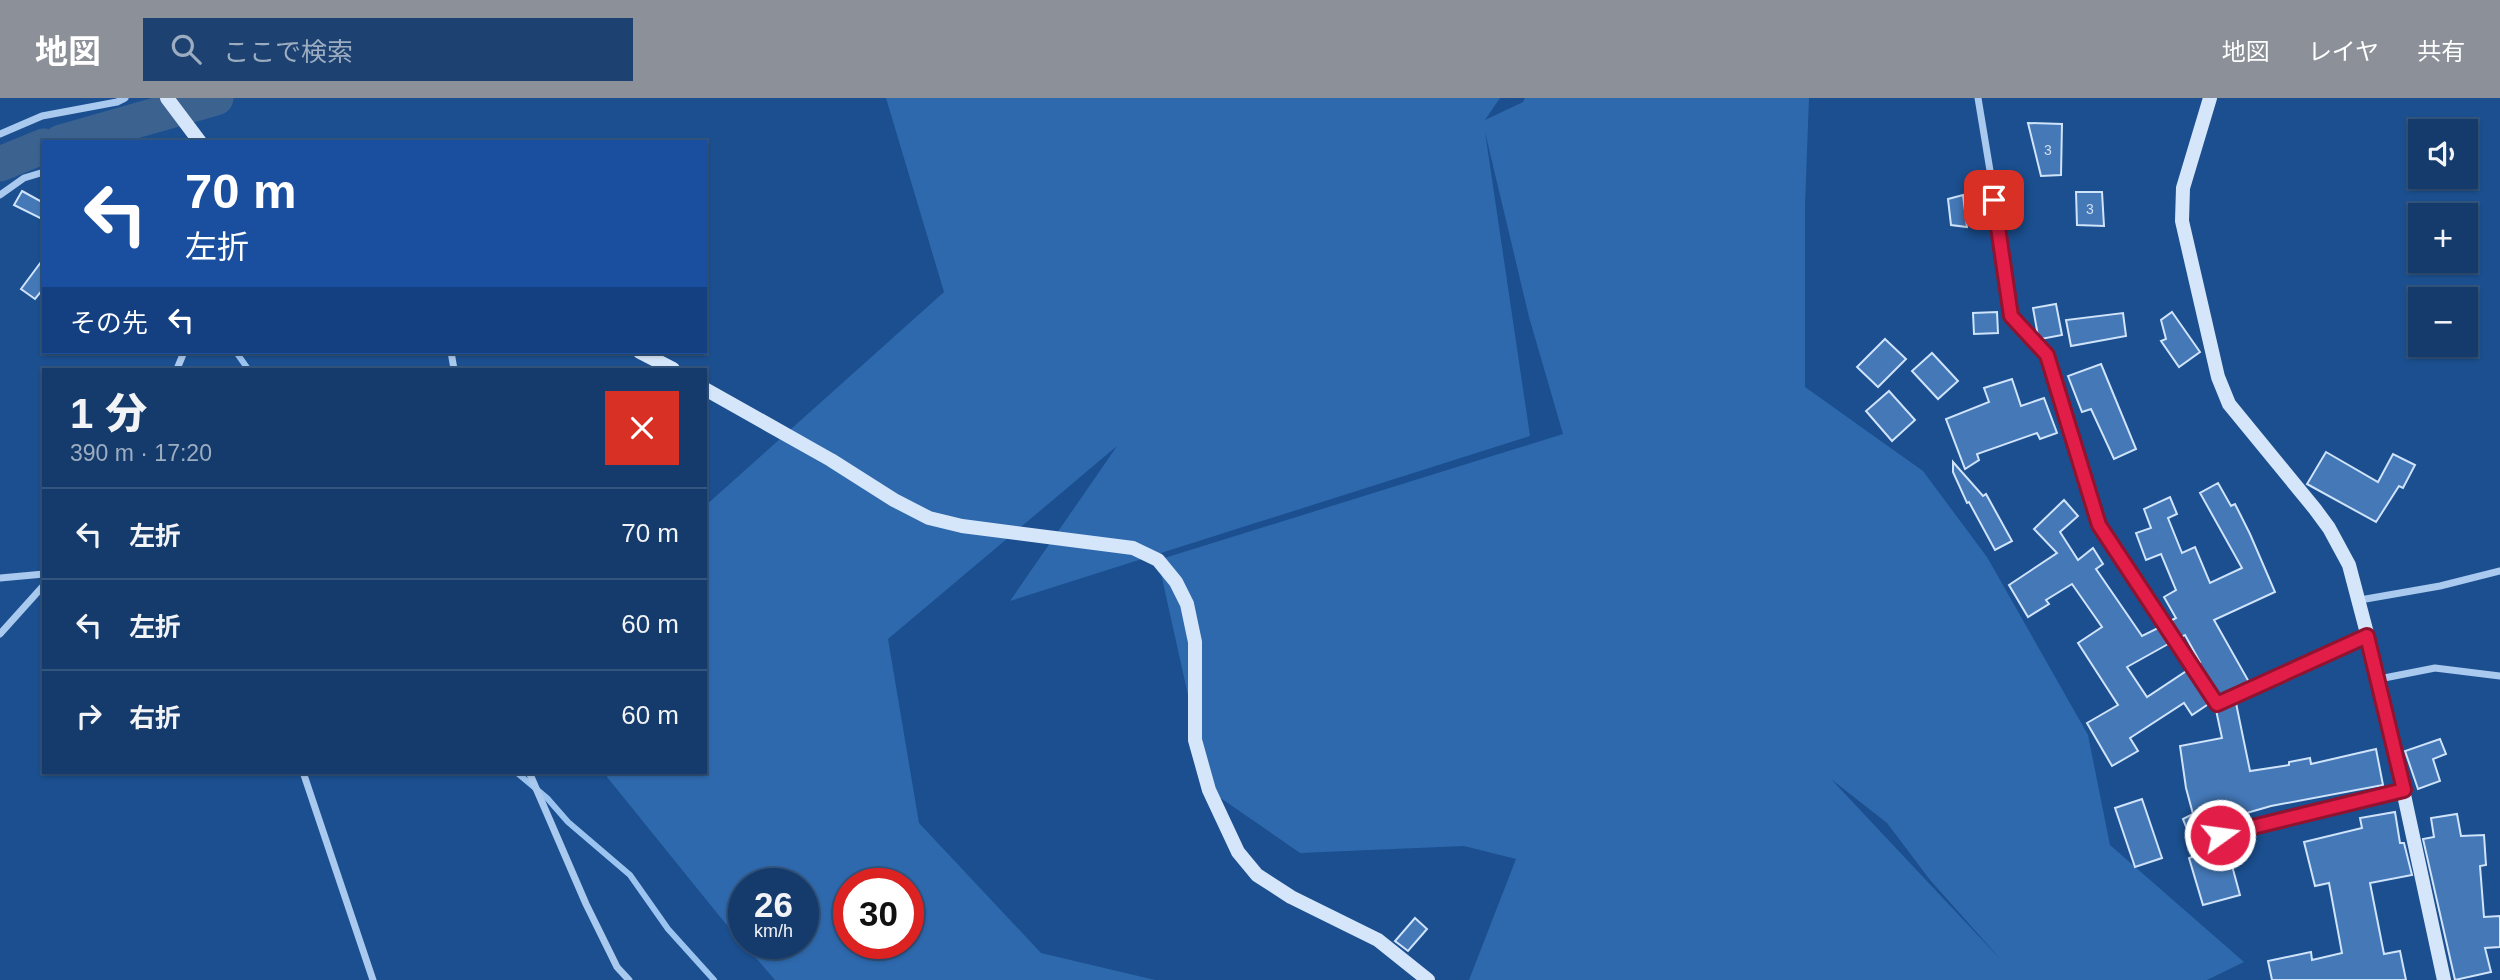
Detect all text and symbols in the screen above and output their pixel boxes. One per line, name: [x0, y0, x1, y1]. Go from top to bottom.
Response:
search box: [143, 18, 633, 81]
icon: search: [167, 30, 205, 68]
text: 地図: [35, 33, 101, 70]
text: ここで検索: [223, 37, 353, 67]
text: 地図: [2222, 38, 2270, 65]
text: レイヤ: [2308, 38, 2379, 65]
text: 共有: [2417, 38, 2465, 65]
map controls: [2408, 119, 2478, 357]
button: sound: [2408, 119, 2478, 189]
house number: 3: [2044, 142, 2052, 158]
text: 70 m: [185, 164, 297, 218]
icon: left: [70, 168, 161, 259]
pin: [1964, 170, 2024, 230]
icon: arrive: [1975, 181, 2013, 219]
house number: 3: [2086, 201, 2094, 217]
button: +: [2408, 203, 2478, 273]
text: 左折: [185, 229, 249, 265]
button: −: [2408, 287, 2478, 357]
icon: left: [162, 301, 200, 339]
text: その先: [70, 308, 148, 338]
text: 1 分: [70, 390, 147, 437]
button: close: [605, 391, 679, 465]
text: 390 m · 17:20: [70, 440, 212, 466]
icon: left: [70, 515, 108, 553]
text: 70 m: [621, 518, 679, 548]
text: 左折: [129, 521, 181, 551]
icon: left: [70, 606, 108, 644]
text: 60 m: [621, 609, 679, 639]
text: 左折: [129, 612, 181, 642]
icon: right: [70, 697, 108, 735]
text: 60 m: [621, 700, 679, 730]
text: 右折: [129, 703, 181, 733]
position arrow: [2183, 798, 2257, 872]
speed limit sign: 30: [833, 868, 924, 959]
text: 26: [754, 885, 793, 924]
text: km/h: [754, 921, 793, 941]

